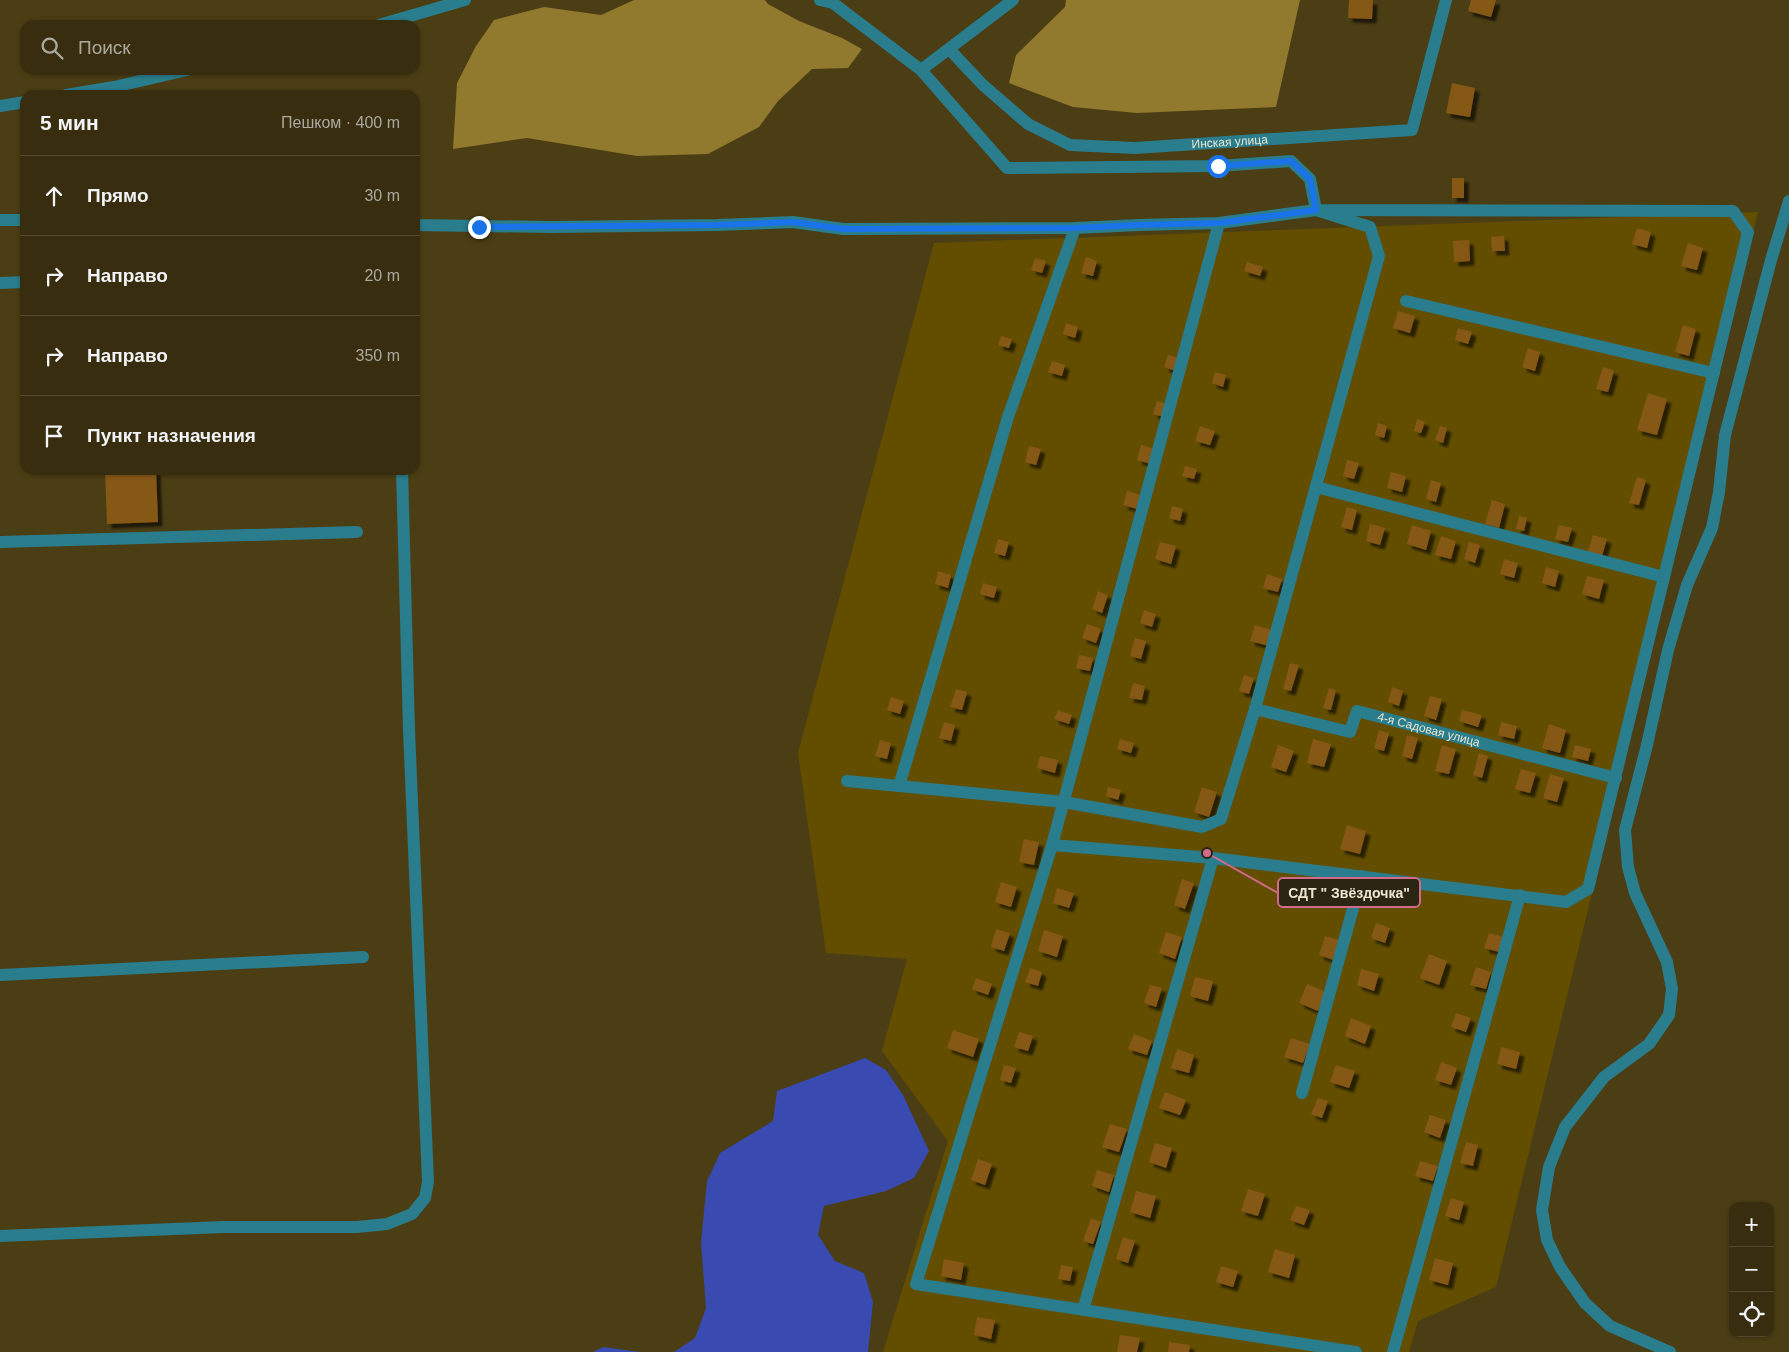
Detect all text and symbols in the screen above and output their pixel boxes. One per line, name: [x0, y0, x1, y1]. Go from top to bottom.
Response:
search box: [20, 20, 420, 75]
icon: search: [38, 34, 66, 62]
text: Поиск: [78, 37, 131, 58]
text: 5 мин: [40, 111, 99, 134]
text: Пешком · 400 m: [281, 114, 400, 131]
street label: Инская улица: [1191, 132, 1269, 151]
route start: [1207, 155, 1230, 178]
icon: ahead: [40, 182, 68, 210]
text: Прямо: [87, 185, 149, 206]
text: 30 m: [364, 187, 400, 204]
route end: [468, 216, 491, 239]
icon: right: [40, 262, 68, 290]
text: Направо: [87, 265, 168, 286]
text: 20 m: [364, 267, 400, 284]
icon: right: [40, 342, 68, 370]
text: Направо: [87, 345, 168, 366]
text: 350 m: [356, 347, 400, 364]
icon: arrive: [40, 422, 68, 450]
text: Пункт назначения: [87, 425, 256, 446]
street label: 4-я Садовая улица: [1376, 710, 1482, 750]
callout: СДТ " Звёздочка": [1278, 878, 1420, 907]
text: СДТ " Звёздочка": [1288, 885, 1410, 901]
map controls: [1729, 1202, 1774, 1337]
button: +: [1729, 1202, 1774, 1247]
button: −: [1729, 1247, 1774, 1292]
button: locate: [1729, 1292, 1774, 1337]

